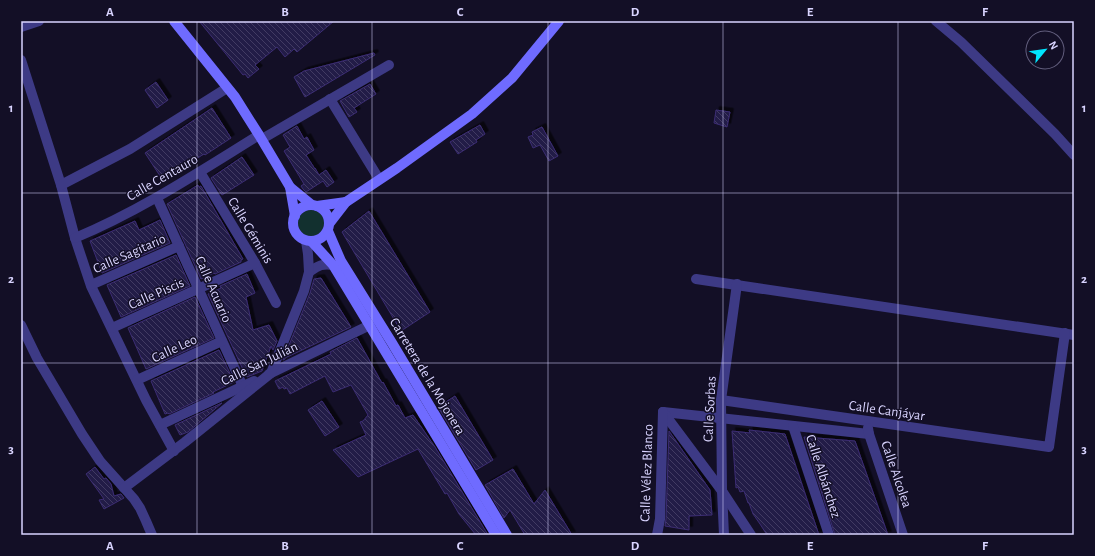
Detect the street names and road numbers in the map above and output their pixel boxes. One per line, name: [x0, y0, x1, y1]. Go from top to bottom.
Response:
street label: Calle Centauro: [125, 152, 200, 204]
street label: Calle Géminis: [225, 195, 275, 266]
street label: Calle Sagitario: [91, 232, 168, 276]
street label: Calle Acuario: [192, 254, 234, 325]
street label: Calle Piscis: [127, 275, 186, 312]
street label: Carretera de la Mojonera: [387, 316, 468, 438]
street label: Calle Leo: [150, 332, 199, 365]
street label: Calle San Julián: [219, 339, 300, 388]
street label: Calle Sorbas: [701, 376, 719, 442]
street label: Calle Canjáyar: [848, 399, 926, 423]
street label: Calle Vélez Blanco: [638, 424, 656, 522]
street label: Calle Albánchez: [803, 433, 843, 520]
street label: Calle Alcolea: [878, 439, 914, 510]

